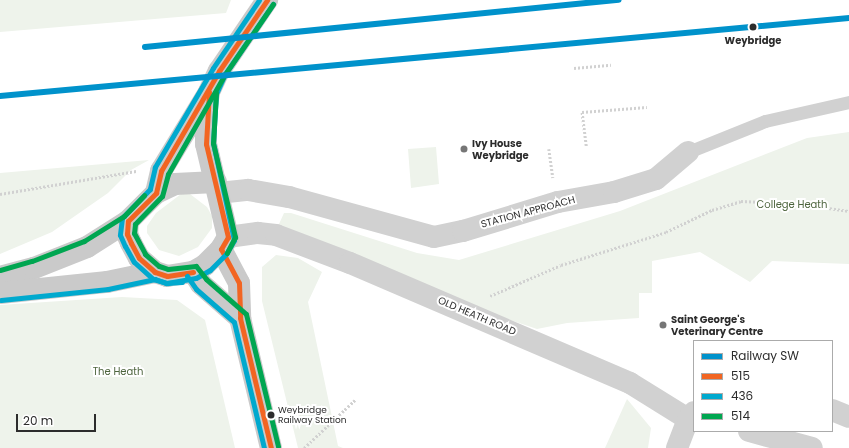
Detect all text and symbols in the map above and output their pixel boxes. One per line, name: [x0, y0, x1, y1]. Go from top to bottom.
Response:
marker: Weybridge: [746, 20, 760, 34]
place label: Weybridge: [725, 35, 781, 47]
place label: Ivy House Weybridge: [472, 137, 529, 160]
marker: Ivy House Weybridge: [459, 144, 469, 154]
street label: STATION APPROACH: [480, 194, 576, 230]
park label: College Heath: [757, 199, 827, 211]
street label: OLD HEATH ROAD: [436, 294, 518, 338]
place label: Saint George's Veterinary Centre: [671, 313, 763, 336]
marker: Saint George's Veterinary Centre: [658, 320, 668, 330]
legend: [693, 340, 833, 432]
text: Railway SW: [731, 347, 799, 364]
park label: The Heath: [93, 366, 143, 378]
text: 515: [731, 367, 750, 384]
text: 436: [731, 387, 753, 404]
place label: Weybridge Railway Station: [278, 405, 347, 426]
scale bar: [18, 406, 98, 432]
text: 514: [731, 407, 750, 424]
marker: Weybridge Railway Station: [266, 410, 276, 420]
text: 20 m: [23, 412, 53, 429]

